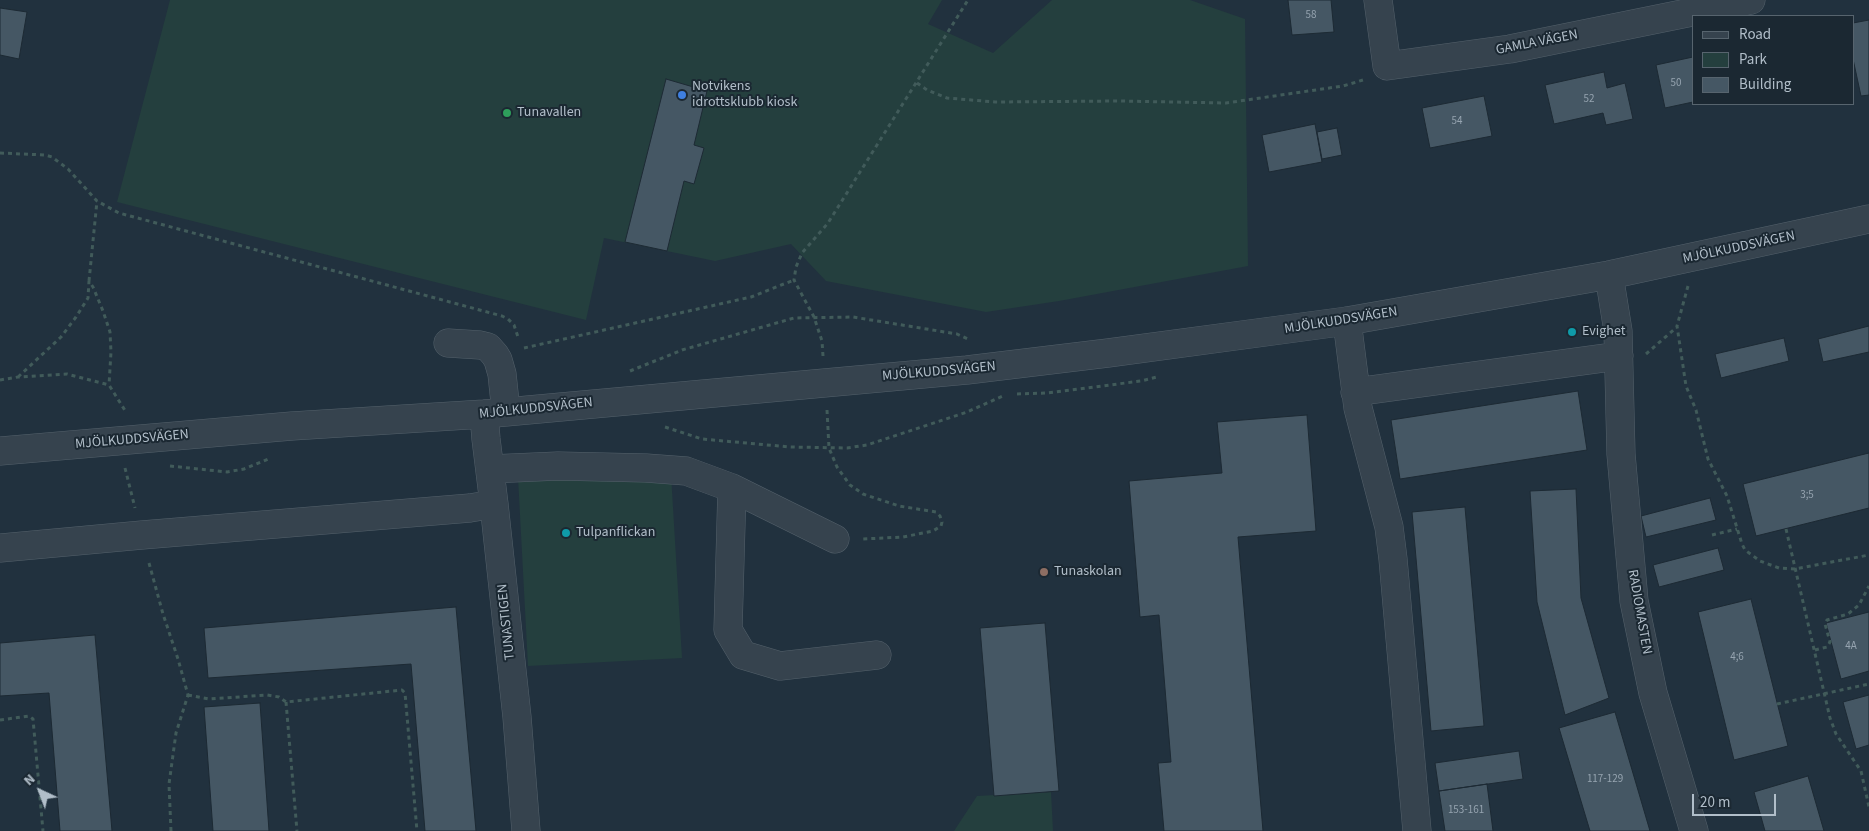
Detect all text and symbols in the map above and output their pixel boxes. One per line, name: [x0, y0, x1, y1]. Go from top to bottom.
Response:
house number: 58: [1306, 9, 1316, 23]
legend: [1692, 15, 1854, 105]
text: Road: [1739, 24, 1771, 45]
street label: GAMLA VÄGEN: [1495, 27, 1579, 59]
text: Park: [1739, 49, 1767, 70]
text: Building: [1739, 74, 1791, 95]
house number: 50: [1671, 77, 1681, 91]
place label: Notvikens idrottsklubb kiosk: [692, 79, 797, 111]
marker: Notvikens idrottsklubb kiosk: [676, 89, 688, 101]
house number: 52: [1584, 93, 1594, 107]
place label: Tunavallen: [517, 105, 581, 121]
marker: Tunavallen: [501, 107, 513, 119]
house number: 54: [1452, 115, 1462, 129]
street label: MJÖLKUDDSVÄGEN: [1681, 228, 1797, 268]
street label: MJÖLKUDDSVÄGEN: [1283, 304, 1399, 338]
place label: Evighet: [1582, 324, 1625, 340]
marker: Evighet: [1566, 326, 1578, 338]
street label: MJÖLKUDDSVÄGEN: [881, 359, 997, 385]
street label: MJÖLKUDDSVÄGEN: [478, 395, 594, 423]
street label: MJÖLKUDDSVÄGEN: [74, 427, 190, 453]
house number: 3;5: [1800, 489, 1814, 503]
place label: Tulpanflickan: [576, 525, 655, 541]
marker: Tulpanflickan: [560, 527, 572, 539]
place label: Tunaskolan: [1054, 564, 1122, 580]
marker: Tunaskolan: [1038, 566, 1050, 578]
street label: RADIOMASTEN: [1623, 568, 1655, 656]
street label: TUNASTIGEN: [495, 583, 519, 661]
house number: 4A: [1845, 640, 1857, 654]
house number: 4;6: [1730, 651, 1744, 665]
north arrow: [15, 766, 65, 816]
text: N: [20, 770, 40, 791]
house number: 117-129: [1587, 773, 1623, 787]
scale bar: [1694, 784, 1778, 816]
text: 20 m: [1700, 792, 1730, 813]
house number: 153-161: [1448, 804, 1484, 818]

